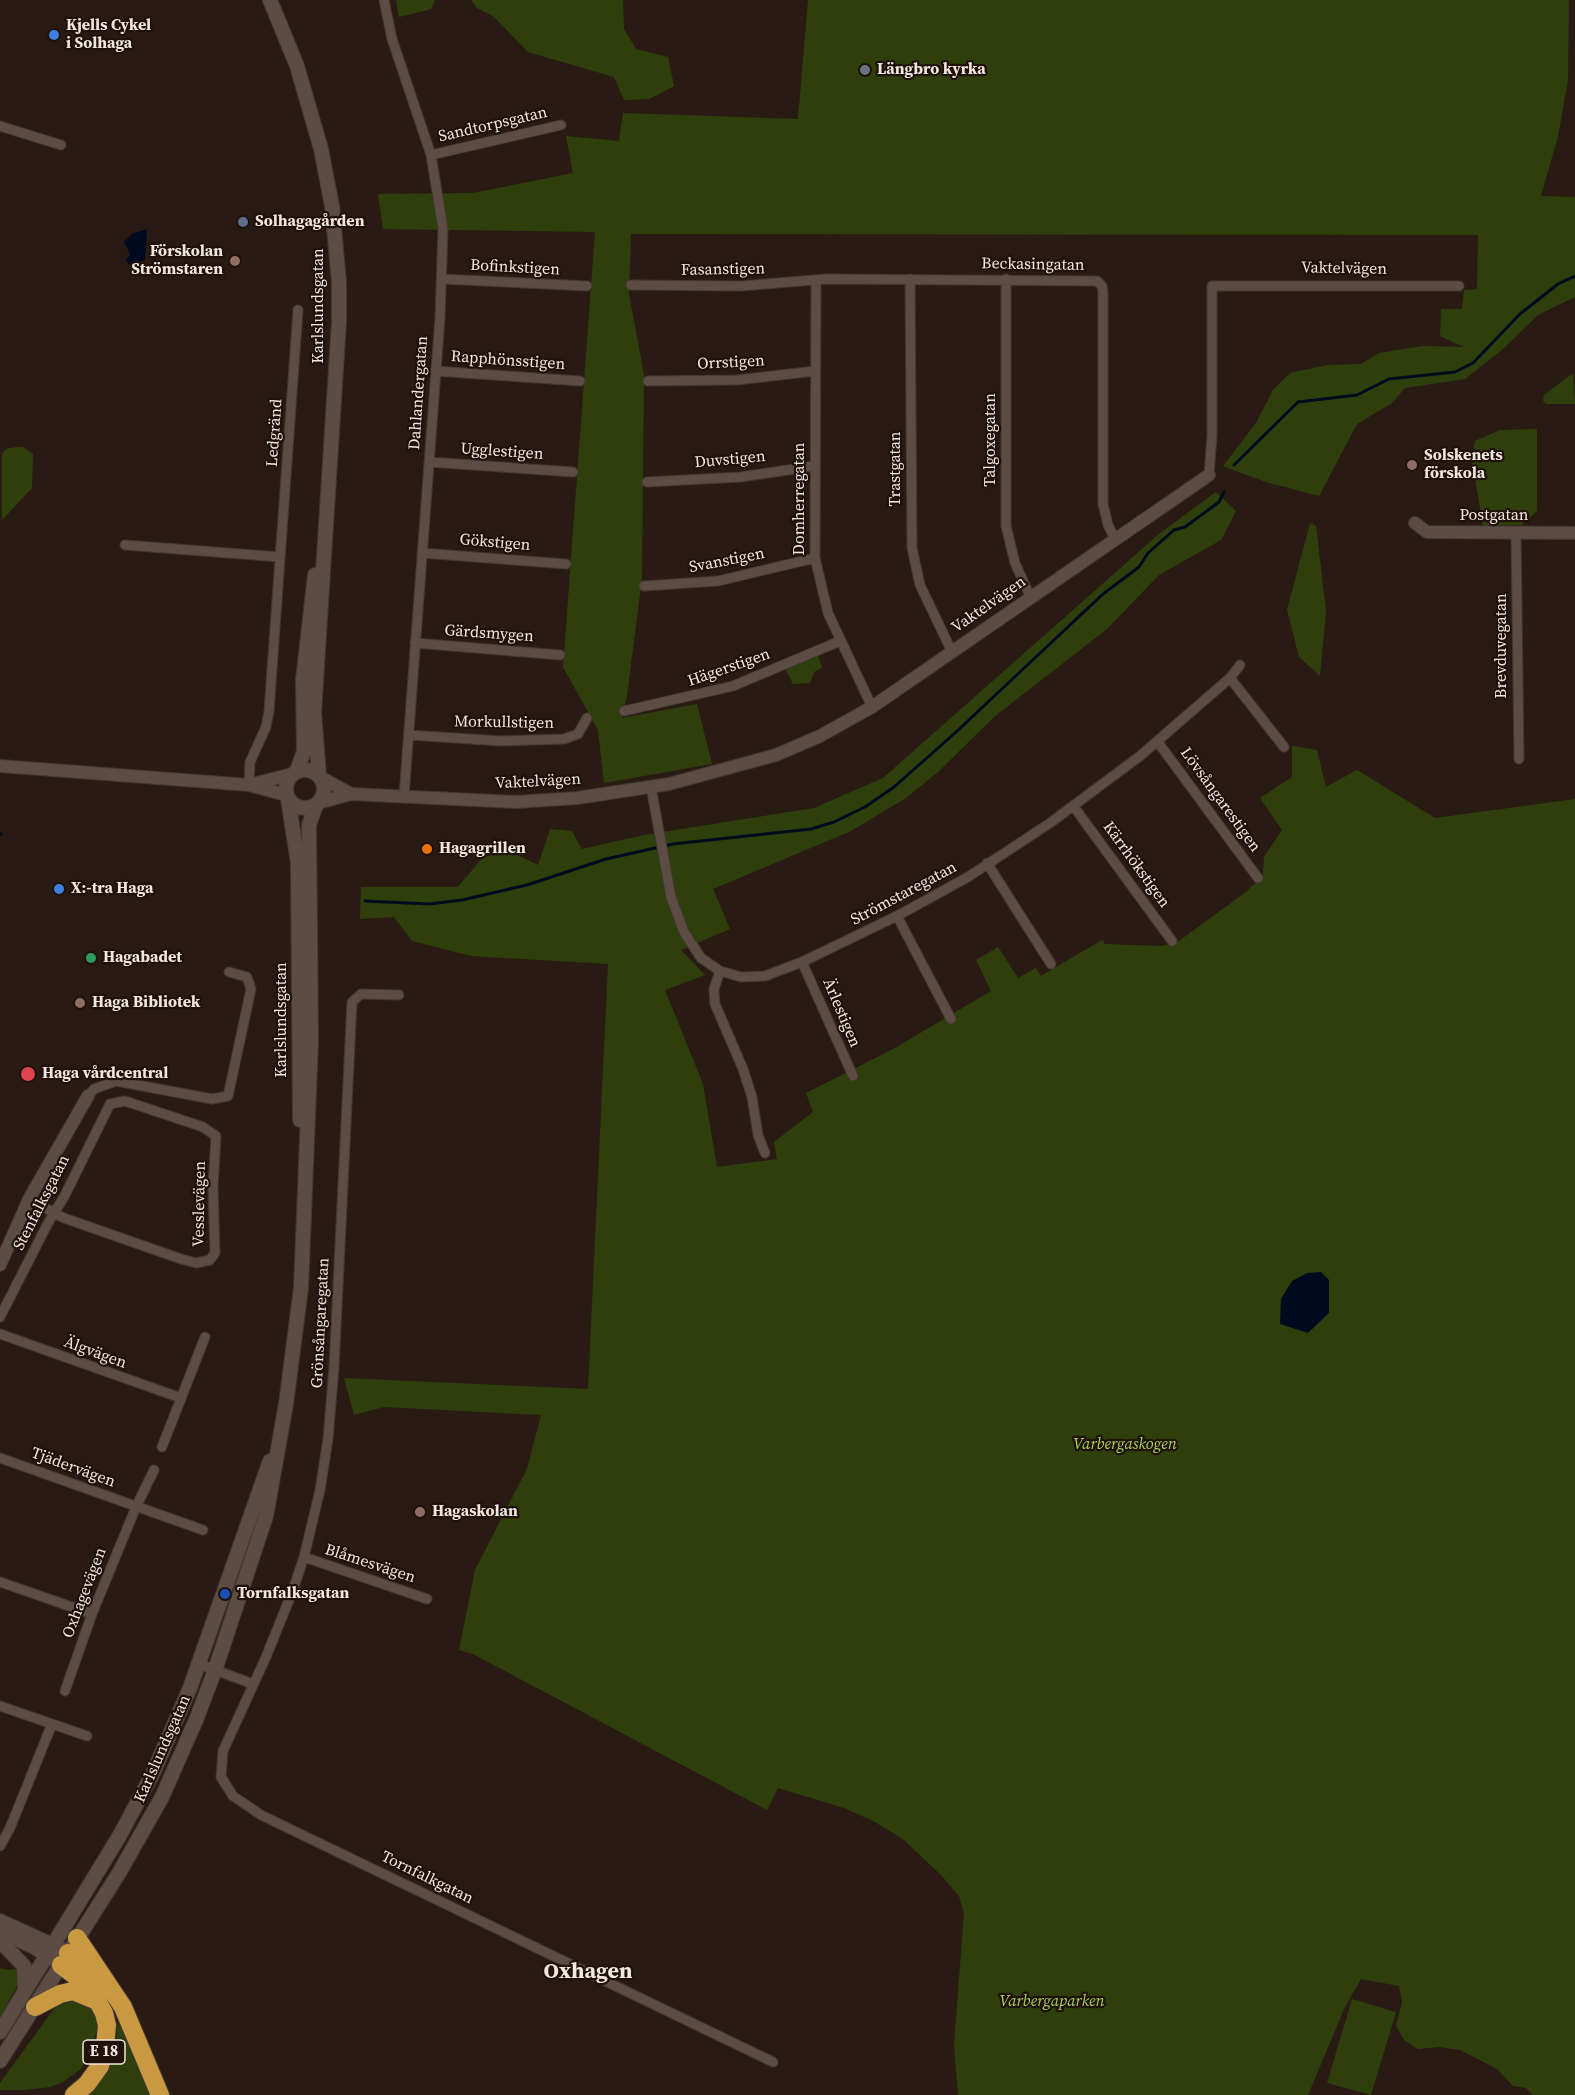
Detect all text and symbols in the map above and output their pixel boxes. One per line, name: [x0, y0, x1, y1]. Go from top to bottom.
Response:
place label: Kjells Cykel i Solhaga: [66, 16, 151, 54]
marker: Kjells Cykel i Solhaga: [47, 28, 61, 42]
place label: Längbro kyrka: [877, 60, 986, 80]
marker: Längbro kyrka: [858, 63, 872, 77]
street label: Sandtorpsgatan: [437, 103, 549, 147]
place label: Solhagagården: [255, 212, 365, 232]
marker: Solhagagården: [236, 215, 250, 229]
place label: Förskolan Strömstaren: [131, 242, 223, 280]
street label: Karlslundsgatan: [309, 248, 329, 364]
marker: Förskolan Strömstaren: [228, 254, 242, 268]
street label: Beckasingatan: [981, 255, 1085, 275]
street label: Bofinkstigen: [470, 256, 560, 280]
street label: Vaktelvägen: [1301, 259, 1387, 279]
street label: Fasanstigen: [681, 260, 765, 280]
street label: Dahlandergatan: [405, 335, 433, 451]
street label: Rapphönsstigen: [450, 347, 566, 375]
street label: Orrstigen: [697, 352, 765, 374]
street label: Talgoxegatan: [981, 393, 1001, 487]
street label: Ledgränd: [263, 398, 287, 468]
street label: Trastgatan: [886, 431, 906, 507]
street label: Ugglestigen: [460, 440, 544, 464]
street label: Domherregatan: [790, 443, 810, 555]
place label: Solskenets förskola: [1424, 446, 1503, 484]
street label: Duvstigen: [694, 447, 766, 473]
marker: Solskenets förskola: [1405, 458, 1419, 472]
street label: Postgatan: [1459, 506, 1529, 526]
street label: Gökstigen: [459, 530, 531, 556]
street label: Svanstigen: [688, 544, 766, 578]
street label: Vaktelvägen: [948, 572, 1030, 638]
street label: Brevduvegatan: [1492, 593, 1512, 699]
street label: Gärdsmygen: [444, 621, 534, 647]
street label: Hägerstigen: [685, 645, 773, 691]
street label: Morkullstigen: [454, 713, 554, 733]
street label: Lövsångarestigen: [1176, 744, 1264, 856]
street label: Vaktelvägen: [495, 770, 581, 794]
street label: Kärrhökstigen: [1098, 818, 1174, 912]
place label: Hagagrillen: [439, 839, 526, 859]
marker: Hagagrillen: [420, 842, 434, 856]
street label: Strömstaregatan: [848, 858, 960, 930]
place label: X:-tra Haga: [71, 879, 154, 899]
marker: X:-tra Haga: [52, 882, 66, 896]
place label: Hagabadet: [103, 948, 182, 968]
marker: Hagabadet: [84, 951, 98, 965]
street label: Karlslundsgatan: [272, 962, 292, 1078]
street label: Ärlestigen: [818, 976, 864, 1050]
place label: Haga Bibliotek: [92, 993, 200, 1013]
marker: Haga Bibliotek: [73, 996, 87, 1010]
place label: Haga vårdcentral: [42, 1064, 168, 1084]
marker: Haga vårdcentral: [19, 1065, 37, 1083]
street label: Stenfalksgatan: [10, 1152, 74, 1254]
street label: Vesslevägen: [190, 1161, 210, 1247]
street label: Grönsångaregatan: [308, 1257, 334, 1389]
street label: Älgvägen: [61, 1333, 129, 1373]
park label: Varbergaskogen: [1073, 1435, 1177, 1455]
street label: Tjädervägen: [28, 1444, 118, 1492]
place label: Hagaskolan: [432, 1502, 518, 1522]
marker: Hagaskolan: [413, 1505, 427, 1519]
street label: Blåmesvägen: [322, 1540, 418, 1588]
street label: Oxhagevägen: [59, 1545, 111, 1641]
place label: Tornfalksgatan: [237, 1584, 349, 1604]
marker: Tornfalksgatan: [218, 1587, 232, 1601]
street label: Karlslundsgatan: [131, 1692, 195, 1806]
street label: Tornfalkgatan: [378, 1847, 476, 1909]
district label: Oxhagen: [543, 1959, 633, 1985]
park label: Varbergaparken: [999, 1992, 1105, 2012]
road number: E 18: [83, 2040, 125, 2064]

